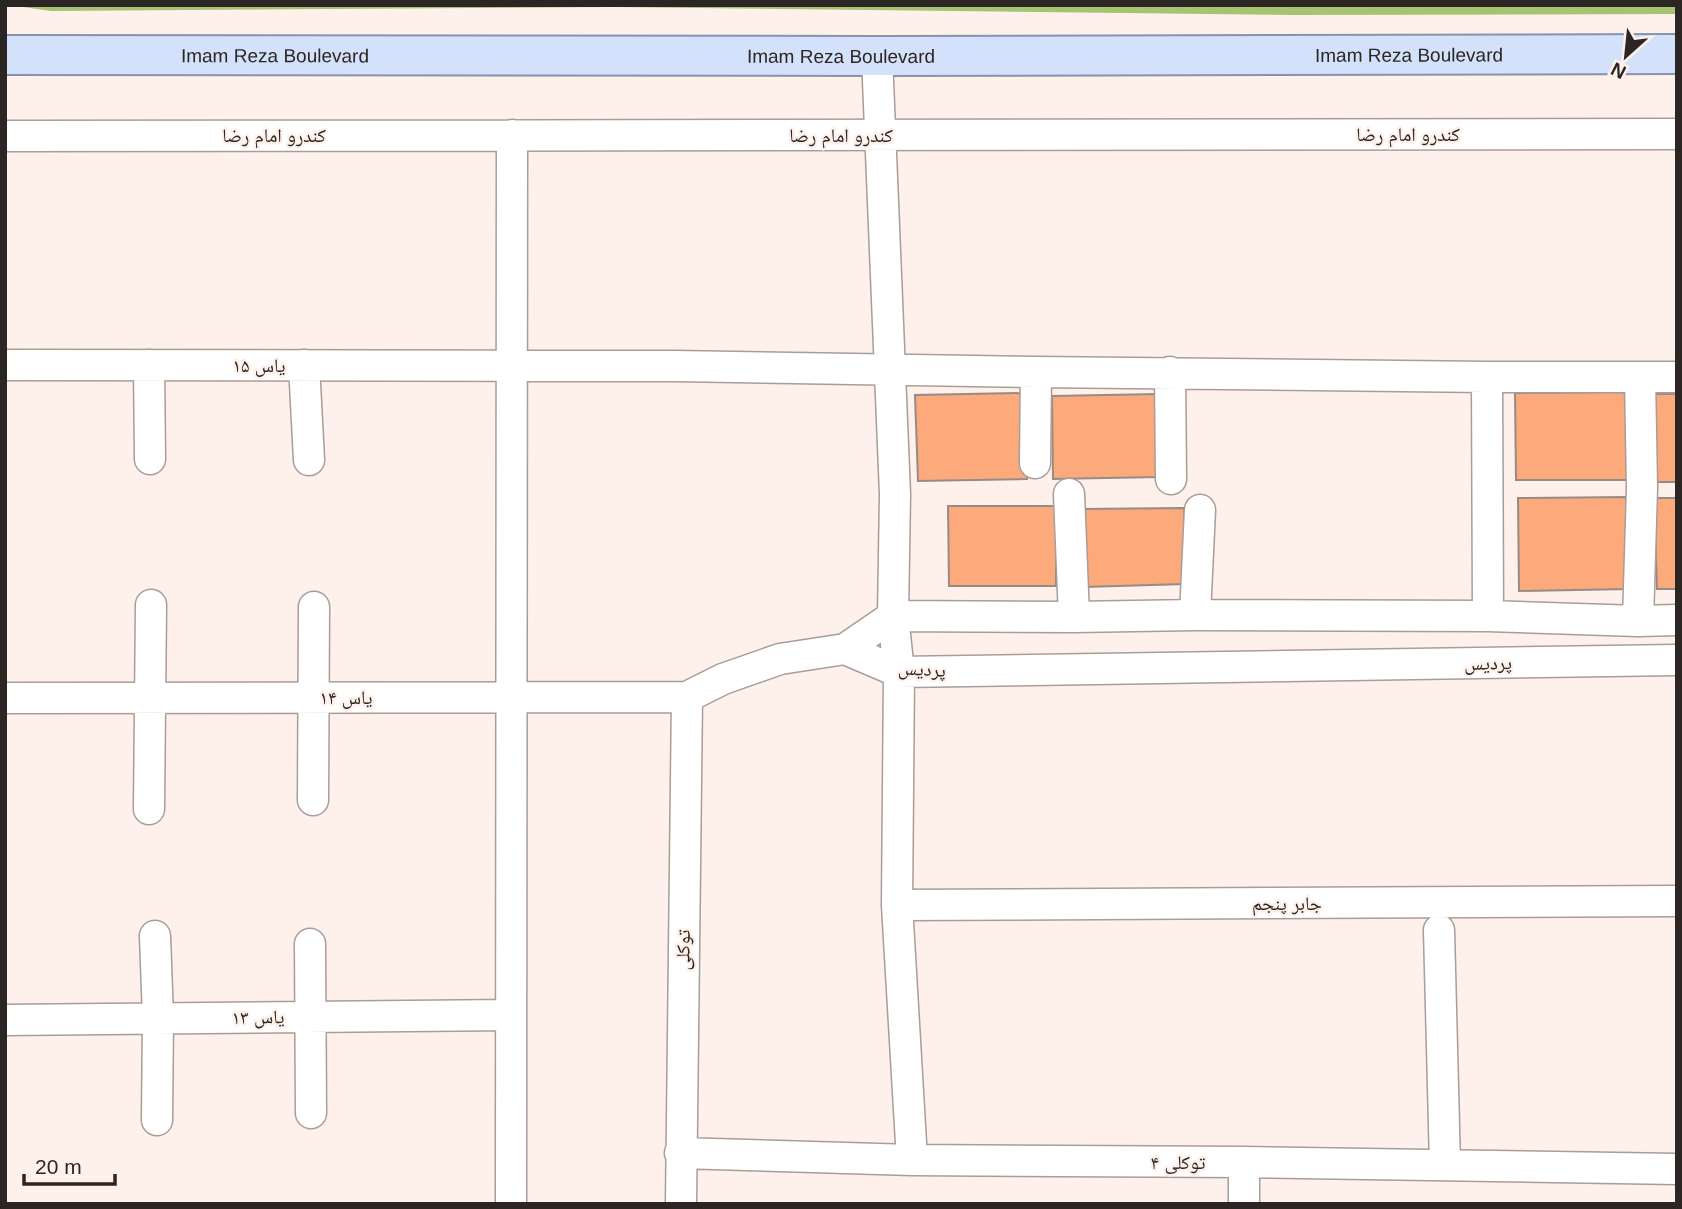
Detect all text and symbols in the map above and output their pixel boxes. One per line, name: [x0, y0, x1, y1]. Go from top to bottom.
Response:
north arrow: [1591, 21, 1661, 91]
street label: Imam Reza Boulevard: [1315, 44, 1503, 65]
street label: Imam Reza Boulevard: [181, 45, 369, 66]
street label: Imam Reza Boulevard: [747, 45, 935, 67]
text: N: [1608, 58, 1629, 83]
street label: کندرو امام رضا: [1356, 124, 1460, 148]
street label: کندرو امام رضا: [222, 125, 326, 149]
street label: کندرو امام رضا: [789, 125, 893, 149]
street label: یاس ۱۵: [233, 355, 286, 377]
street label: پردیس: [1464, 652, 1512, 675]
street label: پردیس: [897, 657, 946, 682]
street label: یاس ۱۴: [320, 687, 373, 709]
street label: جابر پنجم: [1252, 893, 1322, 916]
street label: توکلی: [672, 929, 695, 971]
street label: یاس ۱۳: [231, 1006, 285, 1029]
scale bar: [24, 1142, 116, 1186]
street label: توکلی ۴: [1151, 1152, 1206, 1174]
text: 20 m: [35, 1155, 82, 1178]

